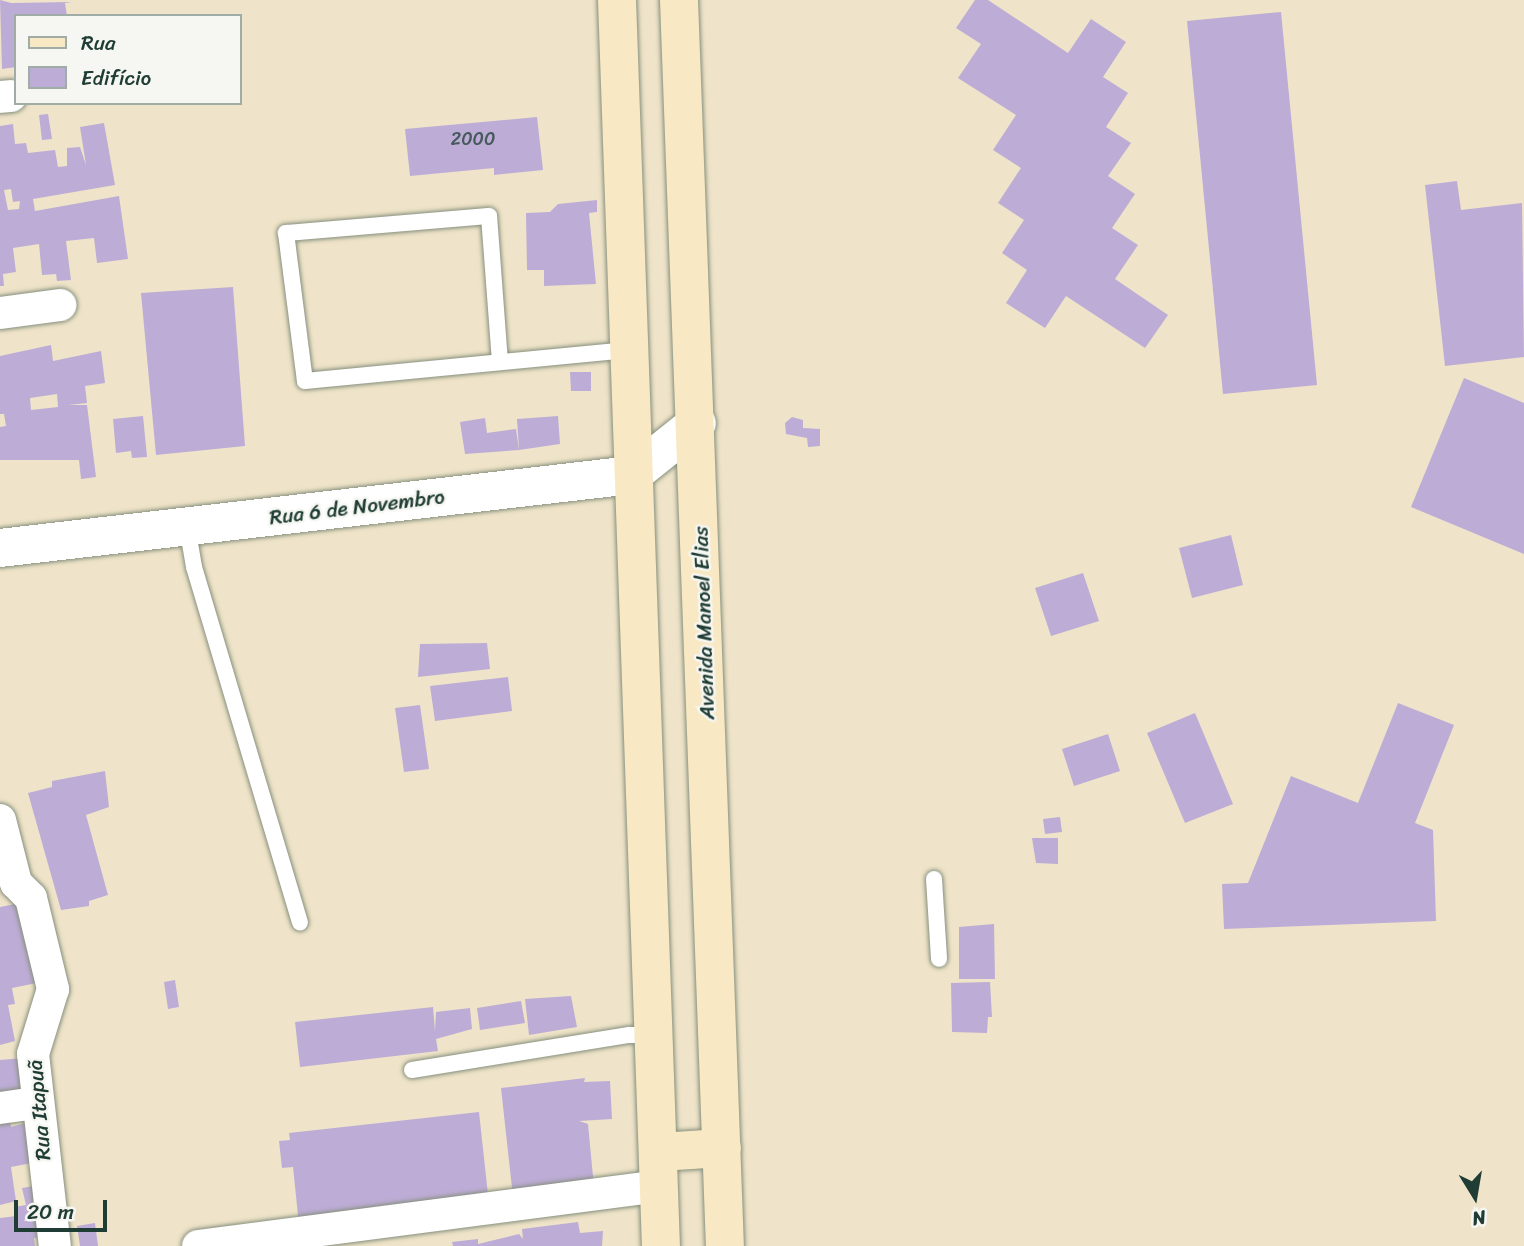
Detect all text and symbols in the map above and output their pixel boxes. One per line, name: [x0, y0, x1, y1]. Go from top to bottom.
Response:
legend: [14, 14, 242, 105]
text: Rua: [81, 24, 116, 62]
text: Edifício: [81, 59, 151, 97]
house number: 2000: [451, 128, 495, 150]
street label: Rua 6 de Novembro: [268, 484, 446, 530]
street label: Avenida Manoel Elias: [688, 526, 720, 720]
street label: Rua Itapuã: [22, 1059, 56, 1161]
north arrow: [1440, 1162, 1510, 1232]
scale bar: [18, 1186, 110, 1230]
text: 20 m: [27, 1193, 74, 1231]
text: N: [1469, 1201, 1489, 1236]

